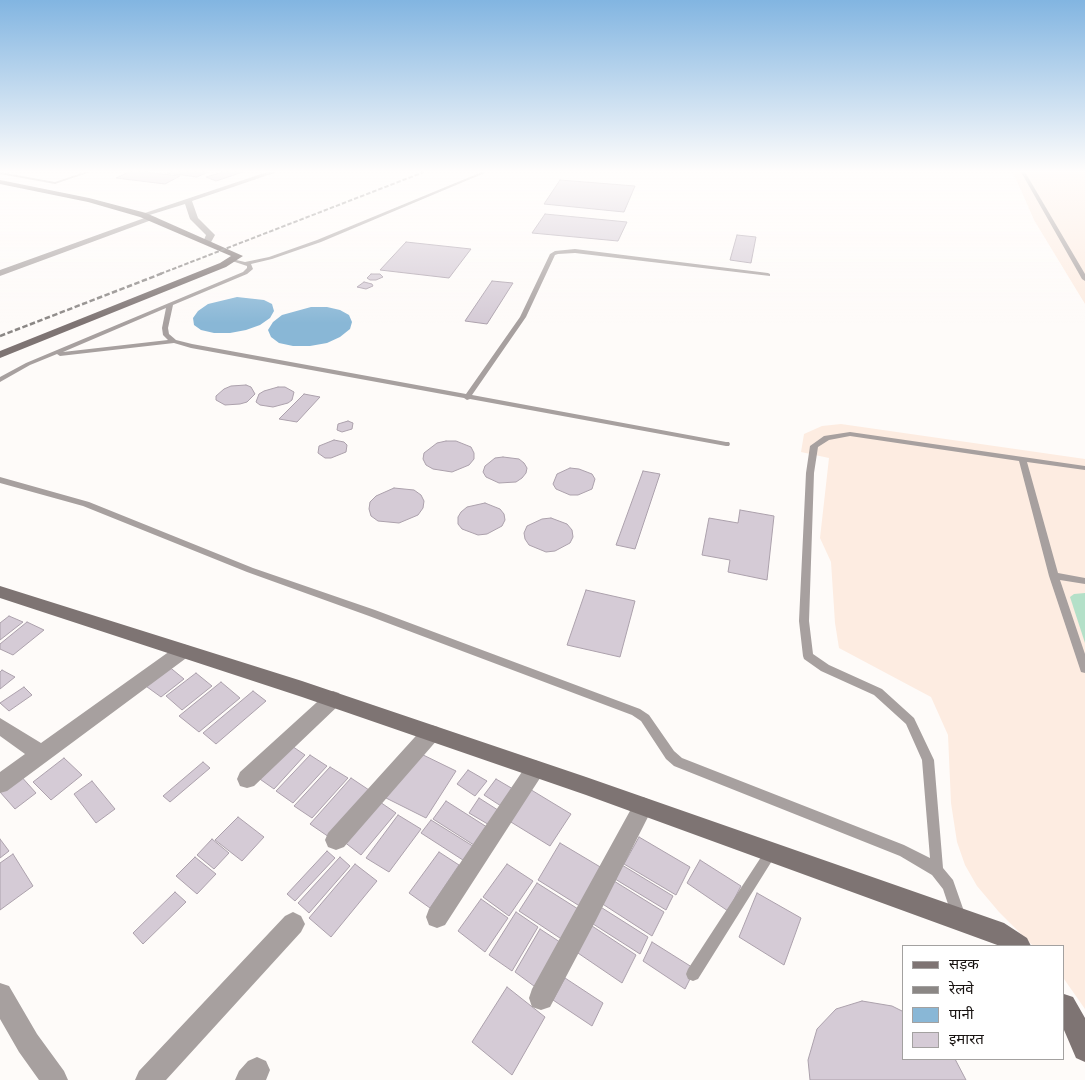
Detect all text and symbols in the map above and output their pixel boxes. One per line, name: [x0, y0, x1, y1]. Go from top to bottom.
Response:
legend: [902, 945, 1065, 1060]
text: सड़क: [949, 954, 979, 972]
text: रेलवे: [949, 979, 974, 997]
text: पानी: [949, 1004, 974, 1022]
text: इमारत: [949, 1029, 984, 1047]

